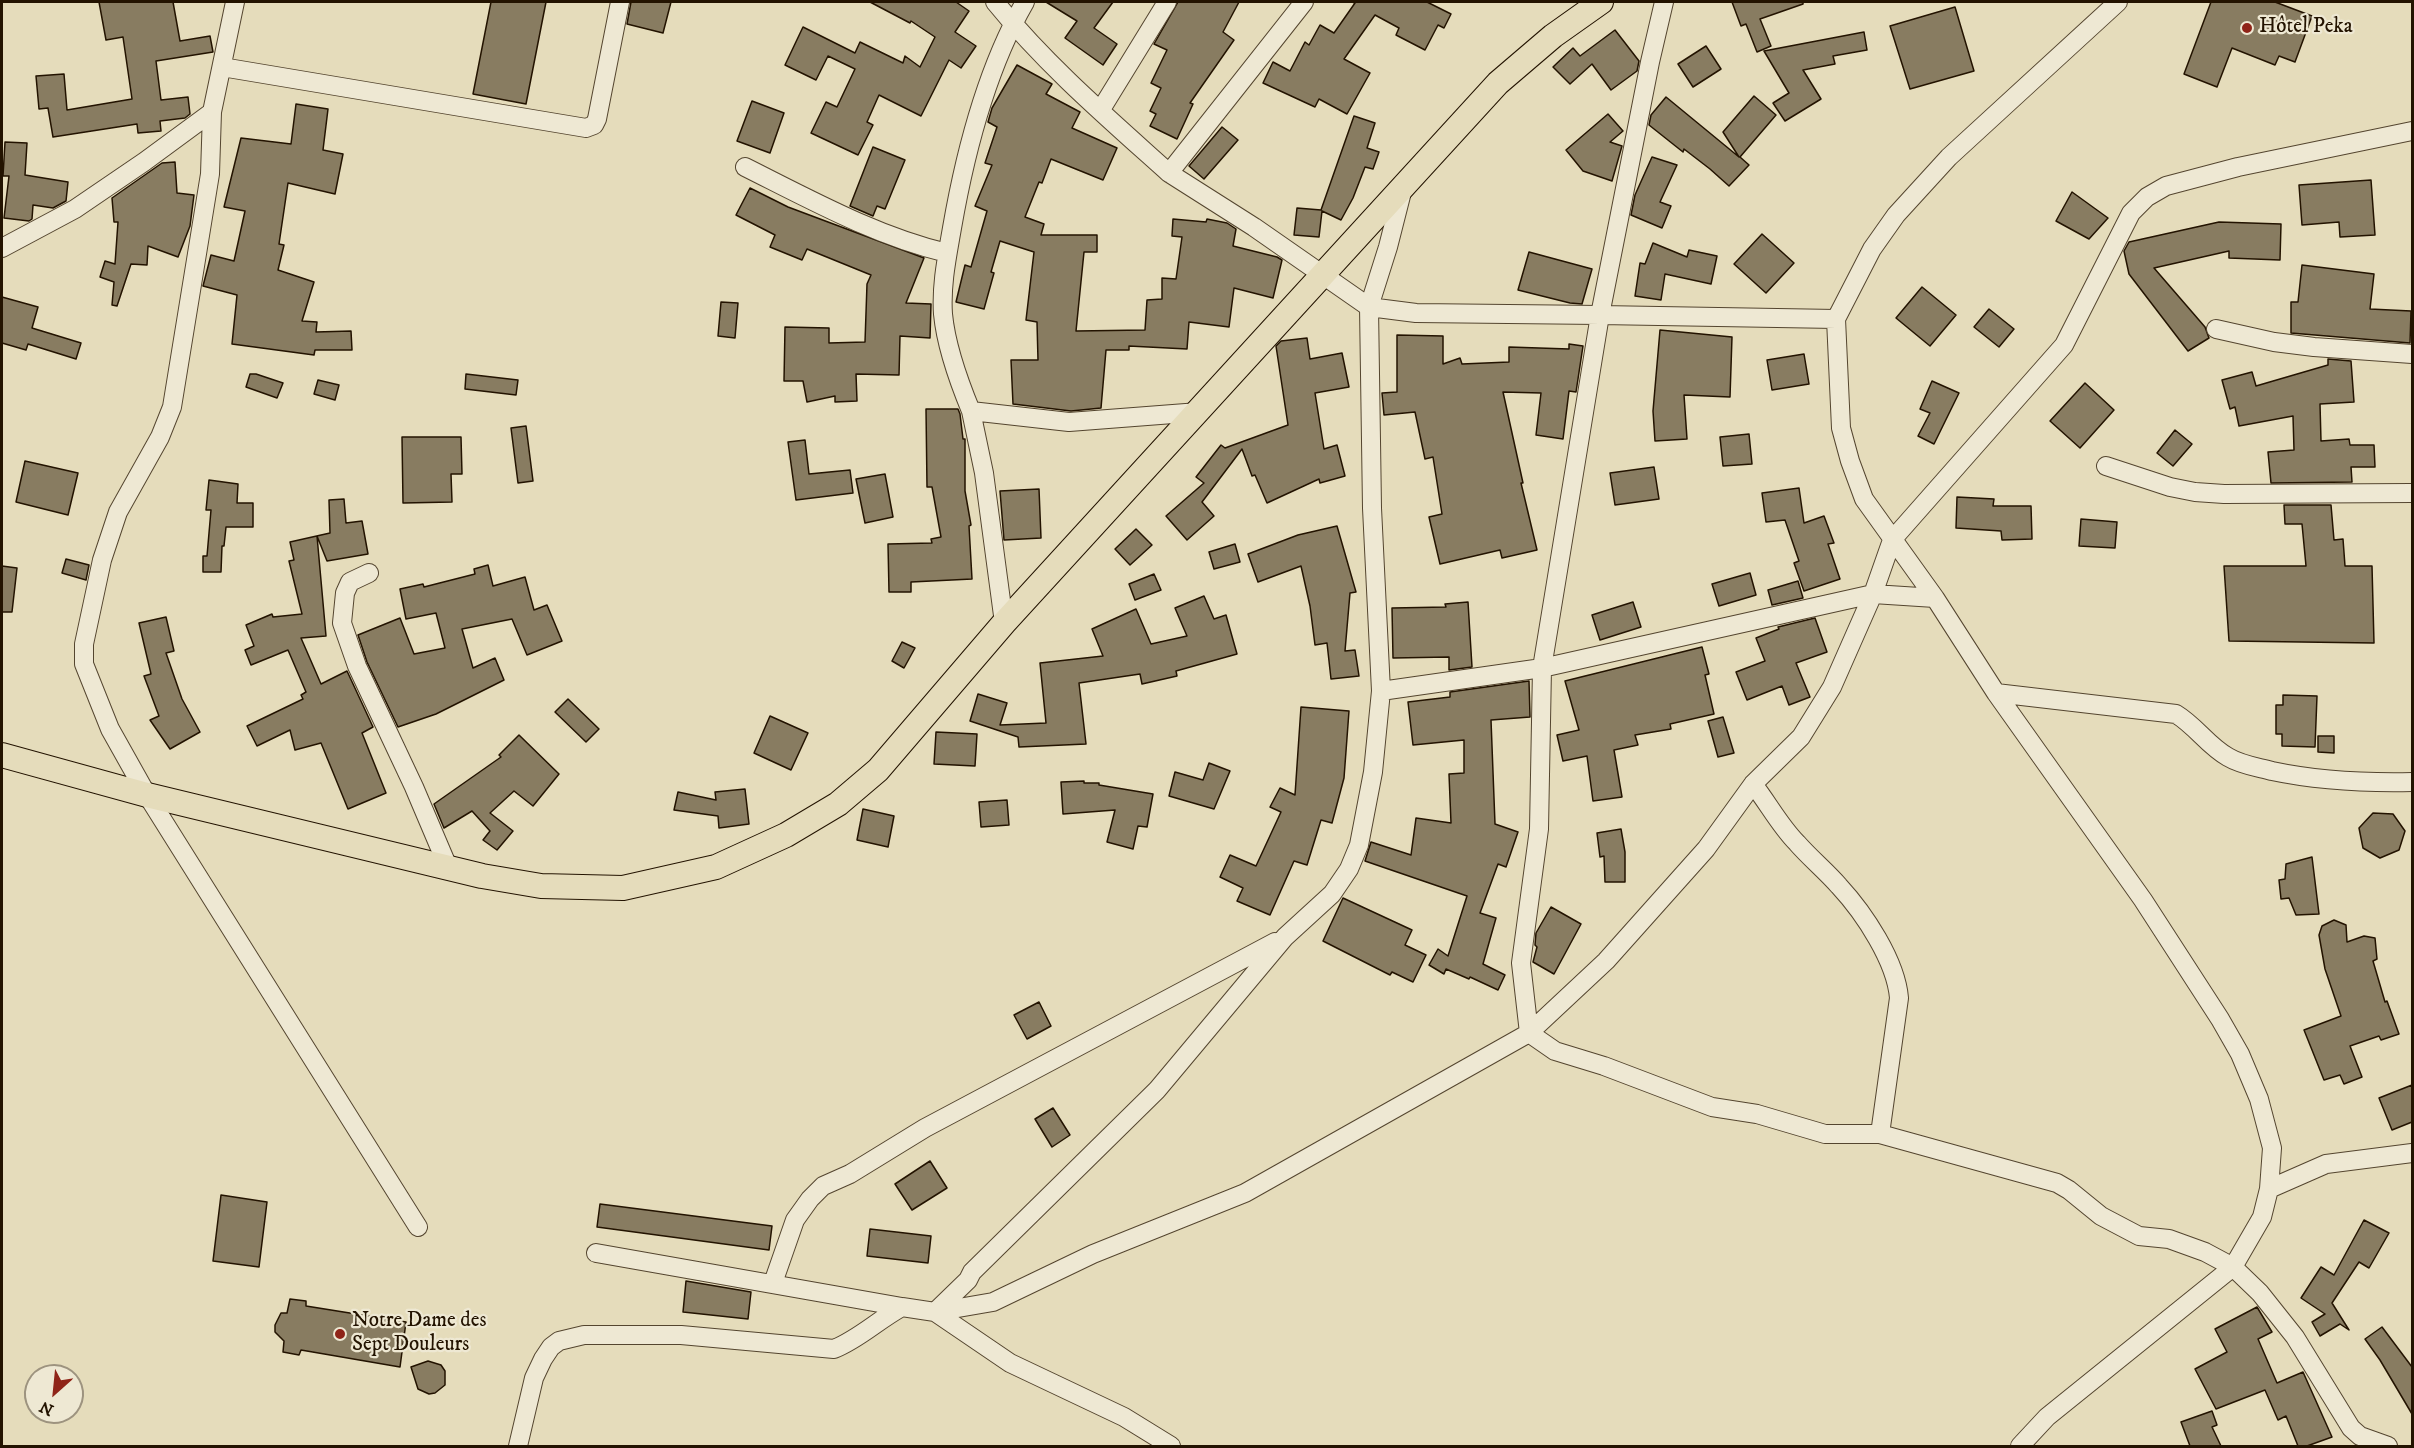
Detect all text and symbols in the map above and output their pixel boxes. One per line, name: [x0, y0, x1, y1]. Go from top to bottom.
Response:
place label: Hôtel Peka: [2259, 15, 2353, 41]
marker: Hôtel Peka: [2240, 21, 2254, 35]
place label: Notre Dame des Sept Douleurs: [352, 1309, 486, 1359]
marker: Notre Dame des Sept Douleurs: [333, 1327, 347, 1341]
north arrow: [24, 1364, 84, 1424]
text: N: [36, 1396, 57, 1420]

